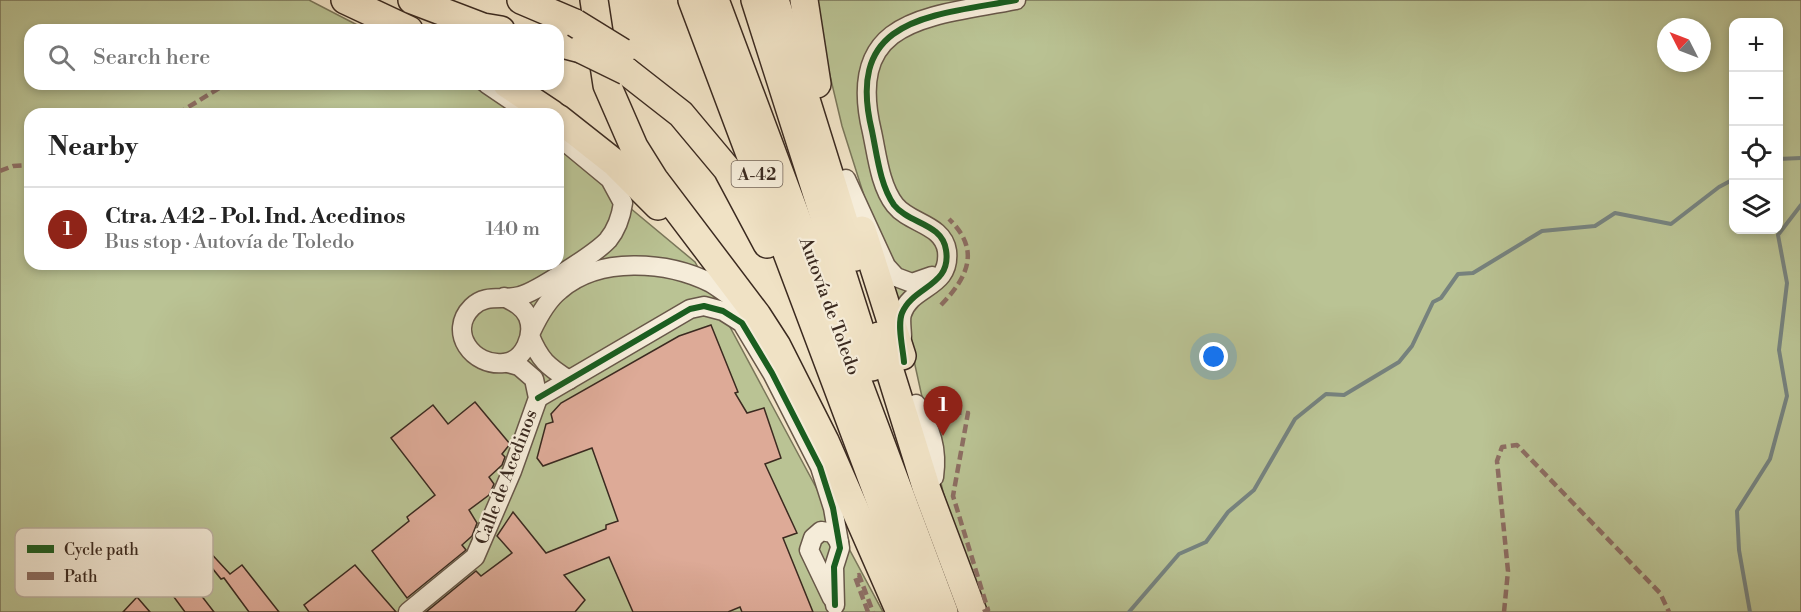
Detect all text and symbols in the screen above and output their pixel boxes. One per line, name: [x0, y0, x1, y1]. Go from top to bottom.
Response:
north arrow: [1657, 18, 1711, 72]
map controls: [1729, 18, 1783, 234]
button: +: [1729, 18, 1783, 72]
search box: [24, 24, 564, 90]
icon: search: [45, 41, 78, 74]
text: Search here: [93, 44, 210, 71]
button: −: [1729, 72, 1783, 126]
button: locate: [1729, 126, 1783, 180]
text: Nearby: [48, 131, 138, 163]
road number: A-42: [732, 161, 783, 187]
button: layers: [1729, 180, 1783, 234]
text: Ctra. A42 - Pol. Ind. Acedinos: [105, 203, 405, 230]
text: 1: [63, 217, 72, 242]
text: 140 m: [485, 217, 540, 242]
text: Bus stop · Autovía de Toledo: [105, 230, 355, 255]
street label: Autovía de Toledo: [794, 233, 865, 378]
your location: [1199, 342, 1228, 371]
pin: 1: [924, 386, 962, 436]
street label: Calle de Acedinos: [470, 406, 543, 548]
legend: [15, 528, 213, 597]
text: Cycle path: [64, 540, 139, 560]
text: Path: [64, 567, 98, 587]

